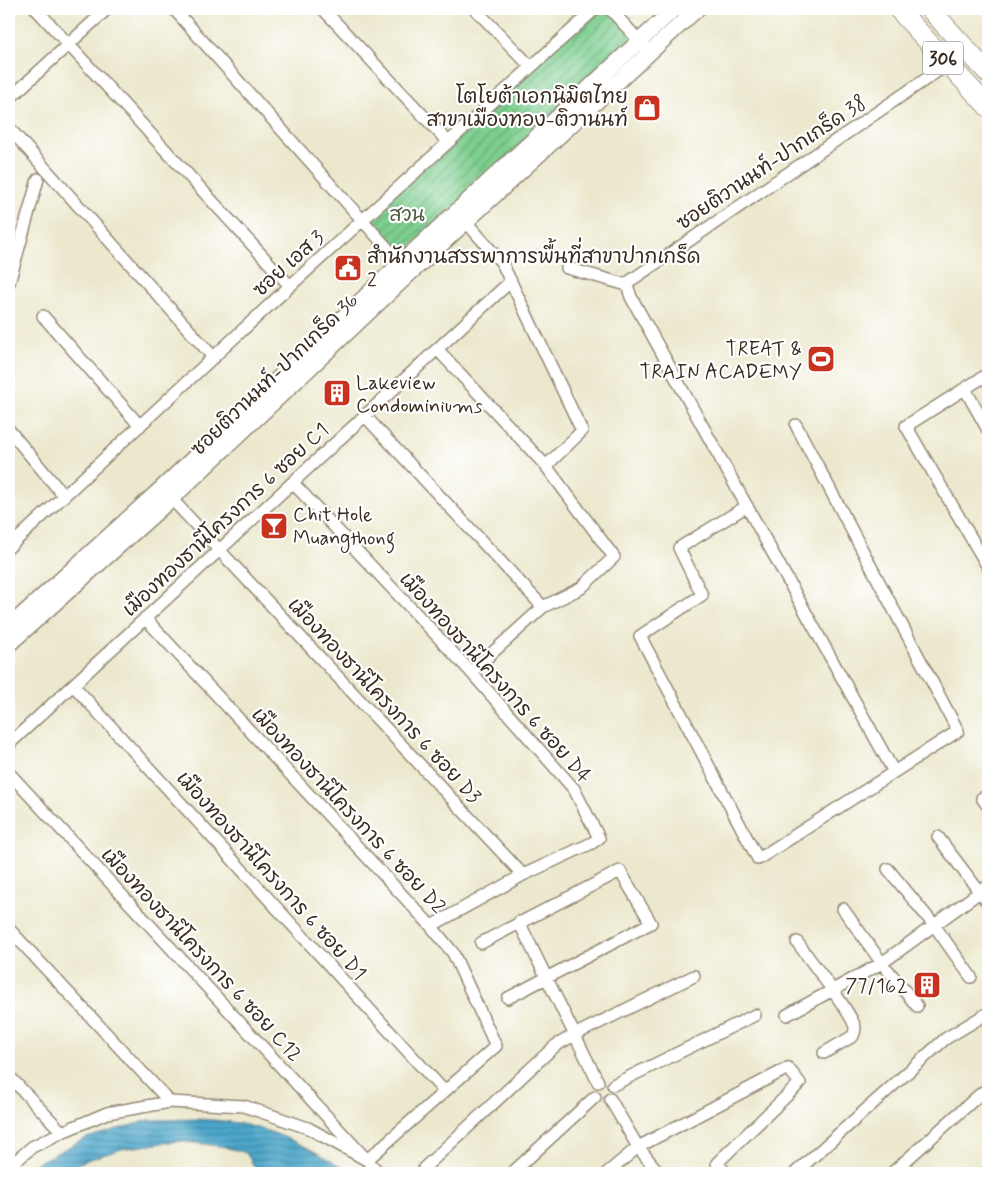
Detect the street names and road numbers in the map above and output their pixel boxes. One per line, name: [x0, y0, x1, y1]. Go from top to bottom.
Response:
road number: 306: [923, 42, 963, 74]
street label: ซอยติวานนท์-ปากเกร็ด 38: [671, 89, 872, 237]
street label: ซอย เอส 3: [248, 225, 330, 303]
street label: ซอยติวานนท์-ปากเกร็ด 36: [185, 287, 365, 462]
street label: เมืองทองธานีโครงการ 6 ซอย C1: [116, 416, 335, 623]
street label: เมืองทองธานีโครงการ 6 ซอย D4: [393, 566, 598, 789]
street label: เมืองทองธานีโครงการ 6 ซอย D3: [281, 592, 487, 810]
street label: เมืองทองธานีโครงการ 6 ซอย D2: [245, 701, 452, 920]
street label: เมืองทองธานีโครงการ 6 ซอย D1: [170, 765, 373, 986]
street label: เมืองทองธานีโครงการ 6 ซอย C12: [94, 842, 308, 1068]

